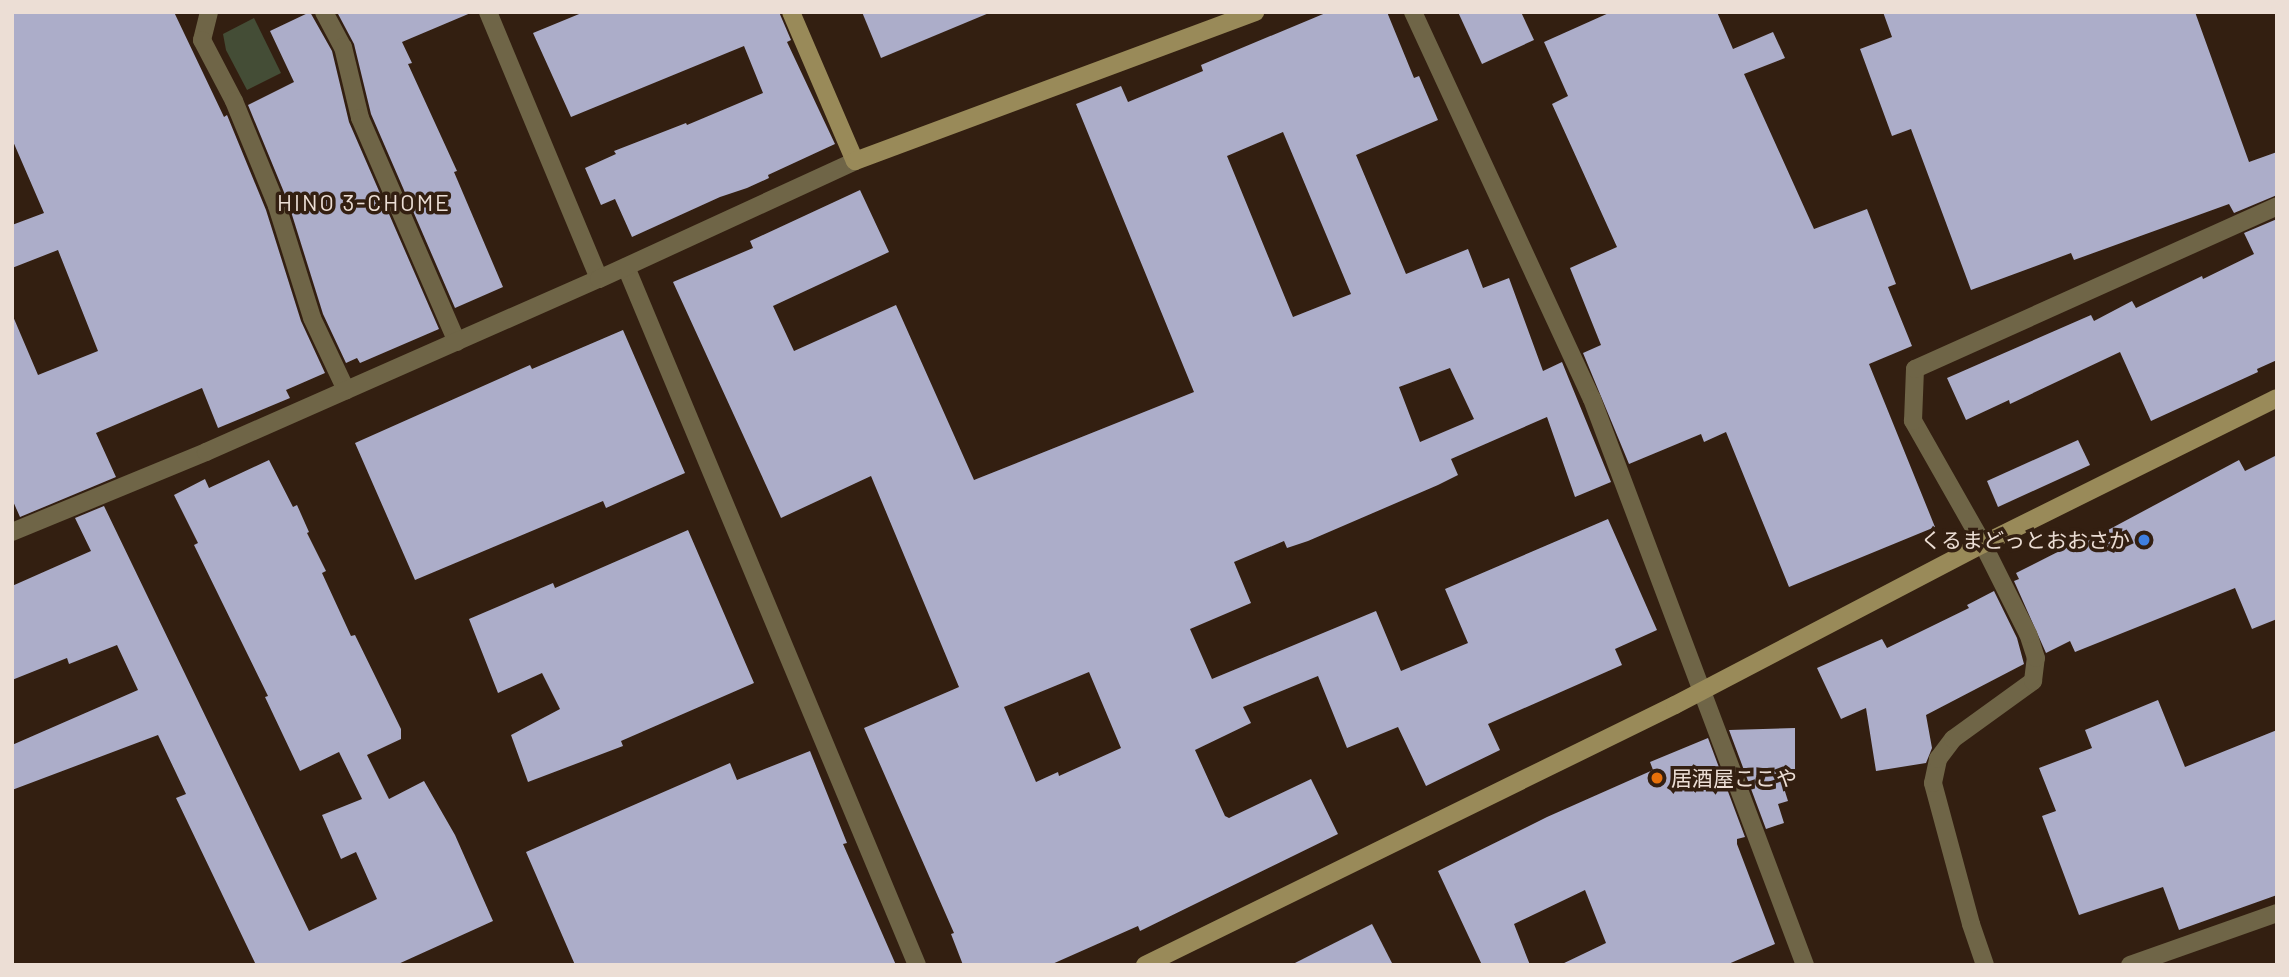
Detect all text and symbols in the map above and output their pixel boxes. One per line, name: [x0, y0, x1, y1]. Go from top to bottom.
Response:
district label: HINO 3-CHOME: [278, 188, 450, 216]
place label: くるまどっとおおさか: [1920, 527, 2130, 553]
marker: くるまどっとおおさか: [2136, 532, 2152, 548]
place label: 居酒屋ここや: [1671, 765, 1797, 791]
marker: 居酒屋ここや: [1649, 770, 1665, 786]

